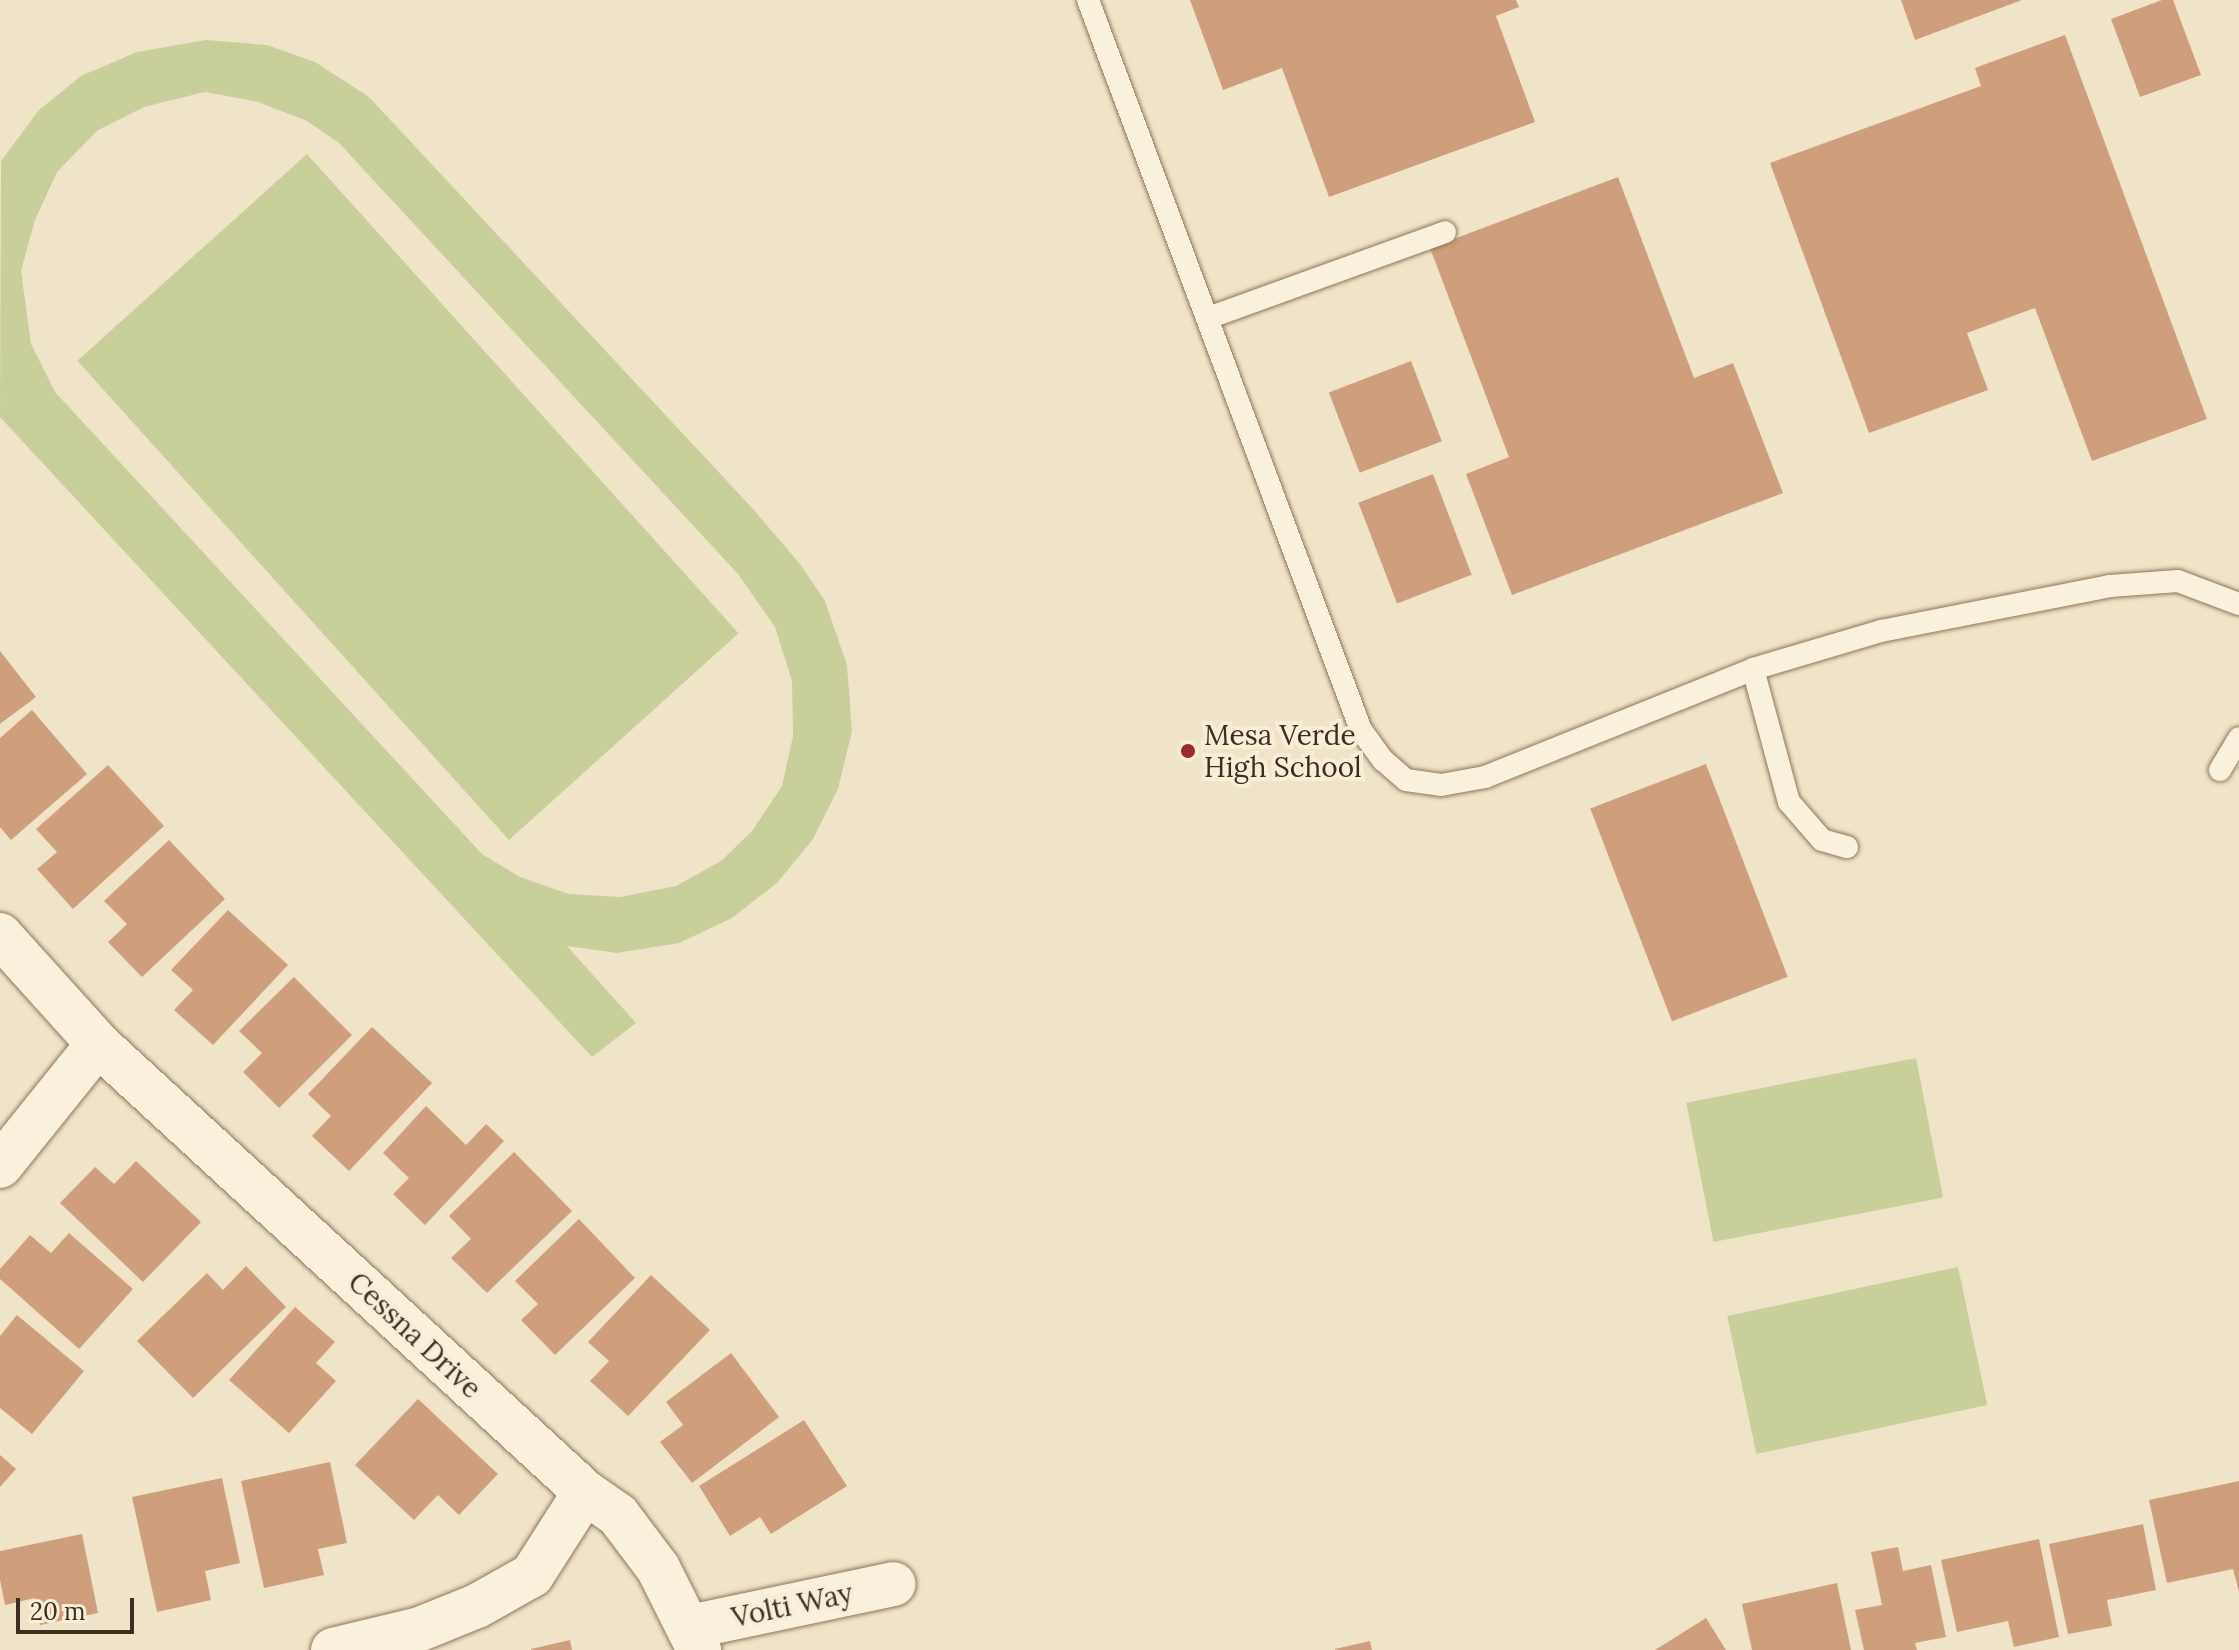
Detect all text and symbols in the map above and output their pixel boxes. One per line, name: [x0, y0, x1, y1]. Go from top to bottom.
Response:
place label: Mesa Verde High School: [1204, 718, 1362, 784]
marker: Mesa Verde High School: [1179, 742, 1197, 760]
street label: Cessna Drive: [342, 1265, 488, 1405]
street label: Volti Way: [728, 1576, 856, 1634]
scale bar: [20, 1582, 138, 1632]
text: 20 m: [30, 1596, 86, 1627]

